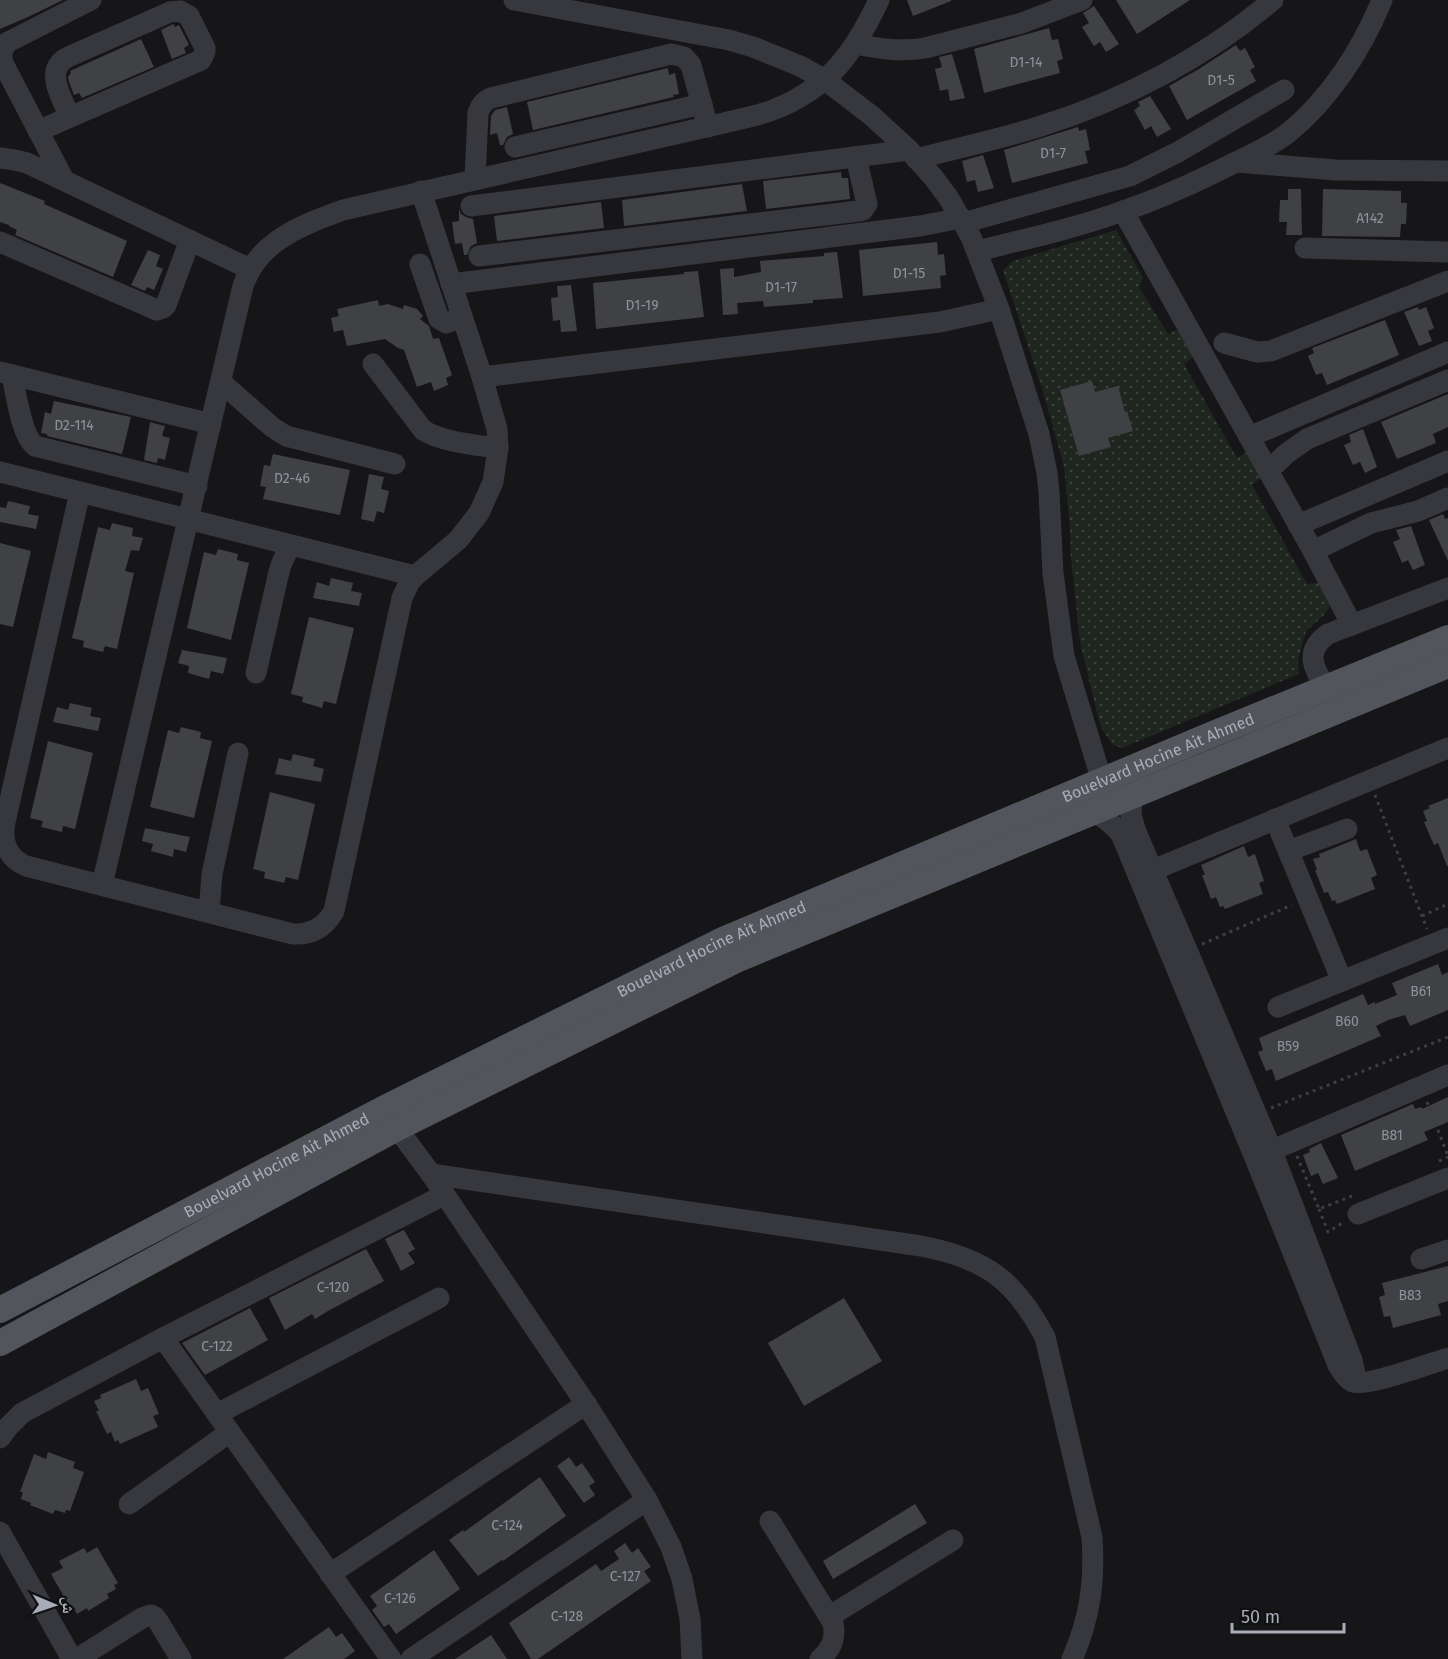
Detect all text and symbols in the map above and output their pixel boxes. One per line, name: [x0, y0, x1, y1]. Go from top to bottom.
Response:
house number: D1-14: [1009, 54, 1043, 71]
house number: D1-5: [1207, 72, 1235, 89]
house number: D1-7: [1040, 145, 1066, 162]
house number: A142: [1356, 210, 1384, 227]
house number: D1-15: [893, 265, 925, 282]
house number: D1-17: [765, 279, 797, 296]
house number: D1-19: [626, 297, 658, 314]
house number: D2-114: [54, 417, 94, 434]
house number: D2-46: [274, 470, 310, 487]
street label: Bouelvard Hocine Ait Ahmed: [1059, 709, 1257, 806]
street label: Bouelvard Hocine Ait Ahmed: [614, 897, 809, 1001]
house number: B61: [1410, 983, 1432, 1000]
house number: B60: [1335, 1013, 1359, 1030]
house number: B59: [1277, 1038, 1299, 1055]
street label: Bouelvard Hocine Ait Ahmed: [180, 1109, 372, 1221]
house number: B81: [1381, 1127, 1403, 1144]
house number: C-120: [317, 1279, 349, 1296]
house number: B83: [1398, 1287, 1422, 1304]
house number: C-122: [201, 1338, 233, 1355]
house number: C-124: [491, 1517, 523, 1534]
house number: C-127: [610, 1568, 640, 1585]
north arrow: [24, 1575, 84, 1635]
house number: C-126: [384, 1590, 416, 1607]
scale bar: [1232, 1596, 1344, 1634]
text: ش: [59, 1597, 78, 1614]
text: 50 m: [1241, 1606, 1280, 1628]
house number: C-128: [551, 1608, 583, 1625]

